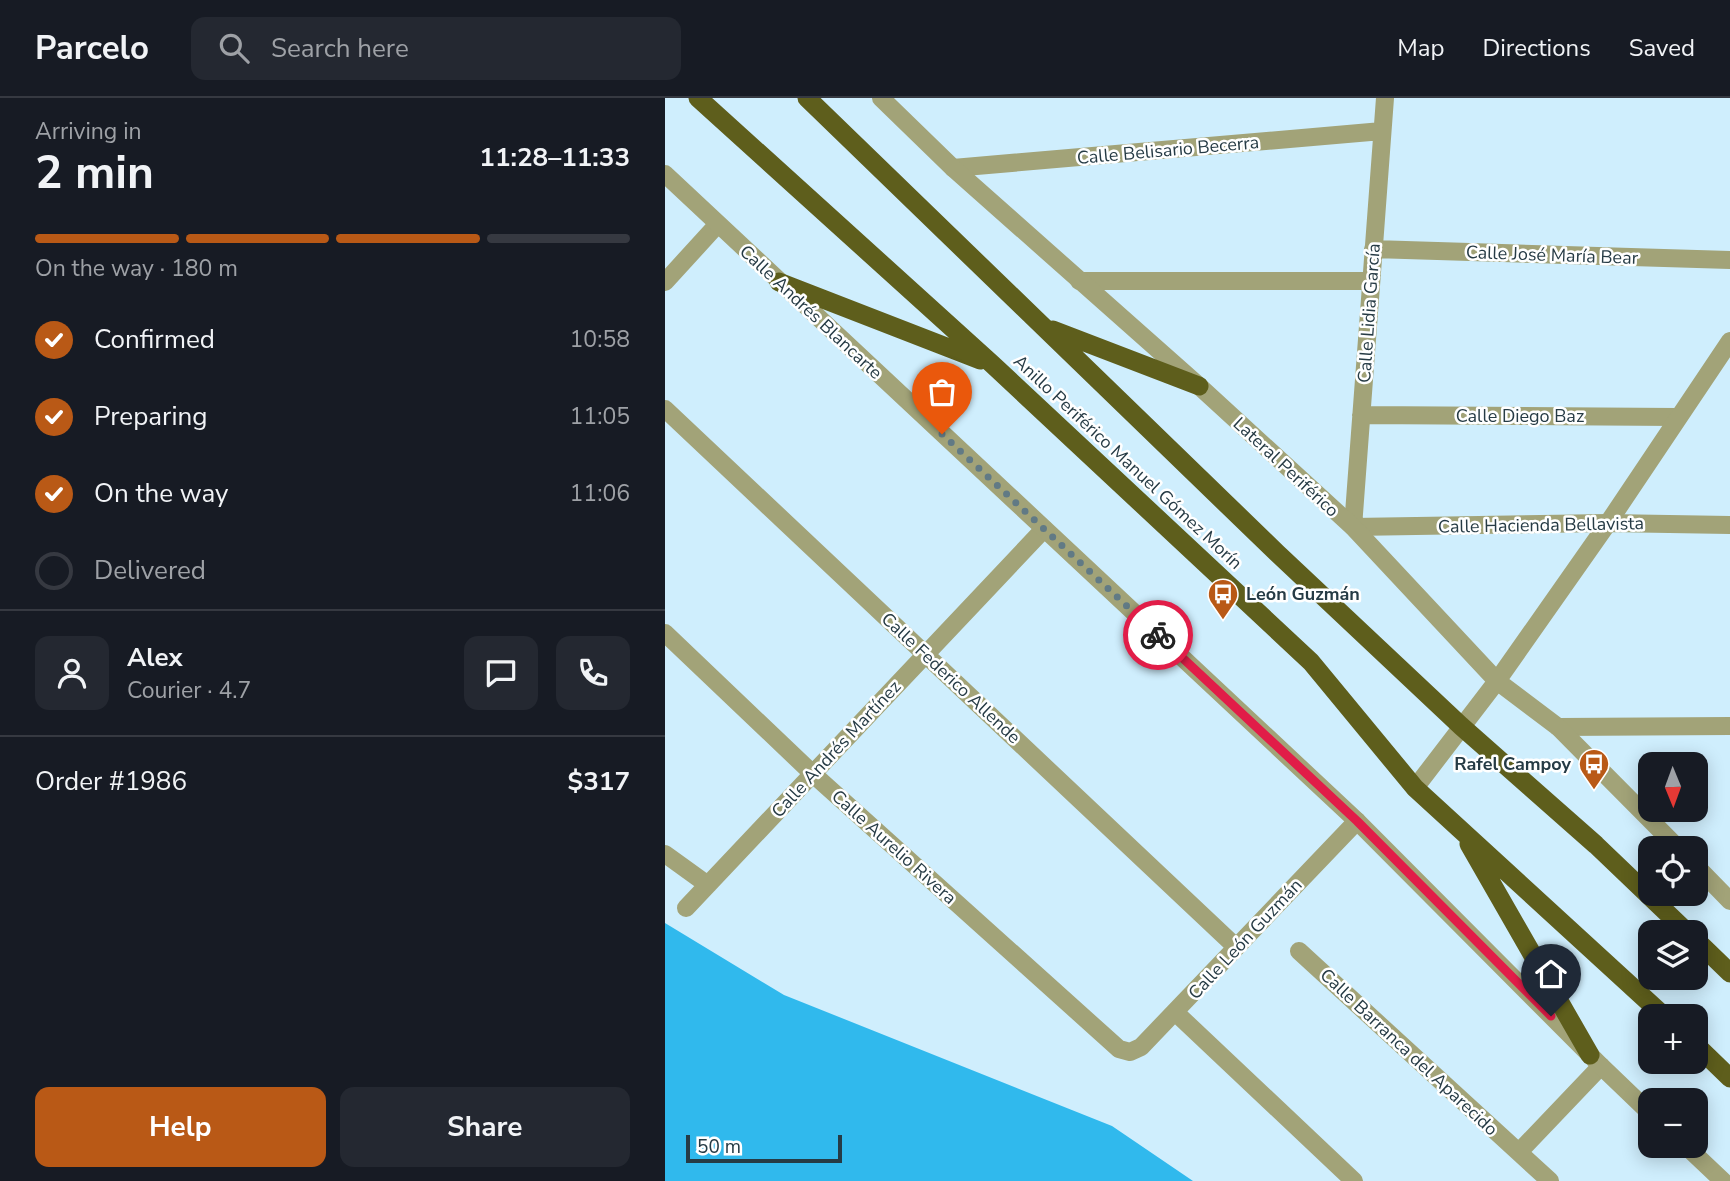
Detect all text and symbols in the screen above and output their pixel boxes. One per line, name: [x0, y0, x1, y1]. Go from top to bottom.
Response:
search box: [191, 17, 681, 80]
text: Parcelo: [35, 26, 149, 71]
icon: search: [215, 29, 253, 67]
text: Search here: [271, 31, 409, 66]
text: Map: [1397, 32, 1444, 64]
text: Directions: [1482, 32, 1591, 64]
text: Saved: [1629, 32, 1695, 64]
text: Arriving in: [35, 116, 142, 147]
street label: Calle Belisario Becerra: [1076, 130, 1260, 170]
text: 11:28–11:33: [479, 140, 630, 175]
text: 2 min: [35, 141, 154, 204]
street label: Calle Andrés Blancarte: [734, 239, 888, 385]
street label: Calle José María Bear: [1465, 240, 1639, 270]
street label: Calle Lidia García: [1352, 242, 1386, 384]
text: On the way · 180 m: [35, 253, 238, 284]
icon: check: [35, 321, 73, 359]
text: Confirmed: [94, 322, 215, 357]
text: 10:58: [570, 324, 630, 355]
street label: Anillo Periférico Manuel Gómez Morín: [1008, 349, 1248, 575]
pin: [912, 362, 972, 434]
icon: bag: [923, 373, 961, 411]
icon: check: [35, 398, 73, 436]
text: Preparing: [94, 399, 207, 434]
text: 11:05: [570, 401, 630, 432]
street label: Calle Diego Baz: [1456, 404, 1584, 428]
street label: Lateral Periférico: [1228, 412, 1344, 522]
icon: check: [35, 475, 73, 513]
text: On the way: [94, 476, 228, 511]
text: 11:06: [570, 478, 630, 509]
street label: Calle Hacienda Bellavista: [1438, 511, 1644, 539]
text: Delivered: [94, 553, 206, 588]
bus stop icon: León Guzmán: [1206, 577, 1240, 621]
place label: León Guzmán: [1246, 582, 1360, 606]
courier: [1123, 600, 1193, 670]
street label: Calle Federico Allende: [876, 607, 1026, 749]
icon: bike: [1139, 616, 1177, 654]
button: person: [35, 636, 109, 710]
button: chat: [464, 636, 538, 710]
button: phone: [556, 636, 630, 710]
text: Alex: [127, 640, 183, 675]
text: Courier · 4.7: [127, 675, 251, 706]
street label: Calle Andrés Martínez: [766, 675, 906, 823]
bus stop icon: Rafel Campoy: [1577, 747, 1611, 791]
place label: Rafel Campoy: [1454, 752, 1572, 776]
north arrow: [1638, 752, 1708, 822]
map controls: [1638, 752, 1708, 1158]
text: Order #1986: [35, 764, 187, 799]
text: $317: [568, 764, 630, 799]
street label: Calle Aurelio Rivera: [826, 784, 962, 910]
button: locate: [1638, 836, 1708, 906]
street label: Calle León Guzmán: [1183, 873, 1307, 1005]
button: layers: [1638, 920, 1708, 990]
pin: [1521, 944, 1581, 1016]
icon: home: [1532, 955, 1570, 993]
street label: Calle Barranca del Aparecido: [1315, 963, 1503, 1141]
button: +: [1638, 1004, 1708, 1074]
button: Help: [35, 1087, 326, 1167]
button: Share: [340, 1087, 630, 1167]
button: −: [1638, 1088, 1708, 1158]
scale bar: [686, 1132, 842, 1164]
text: 50 m: [697, 1134, 741, 1160]

